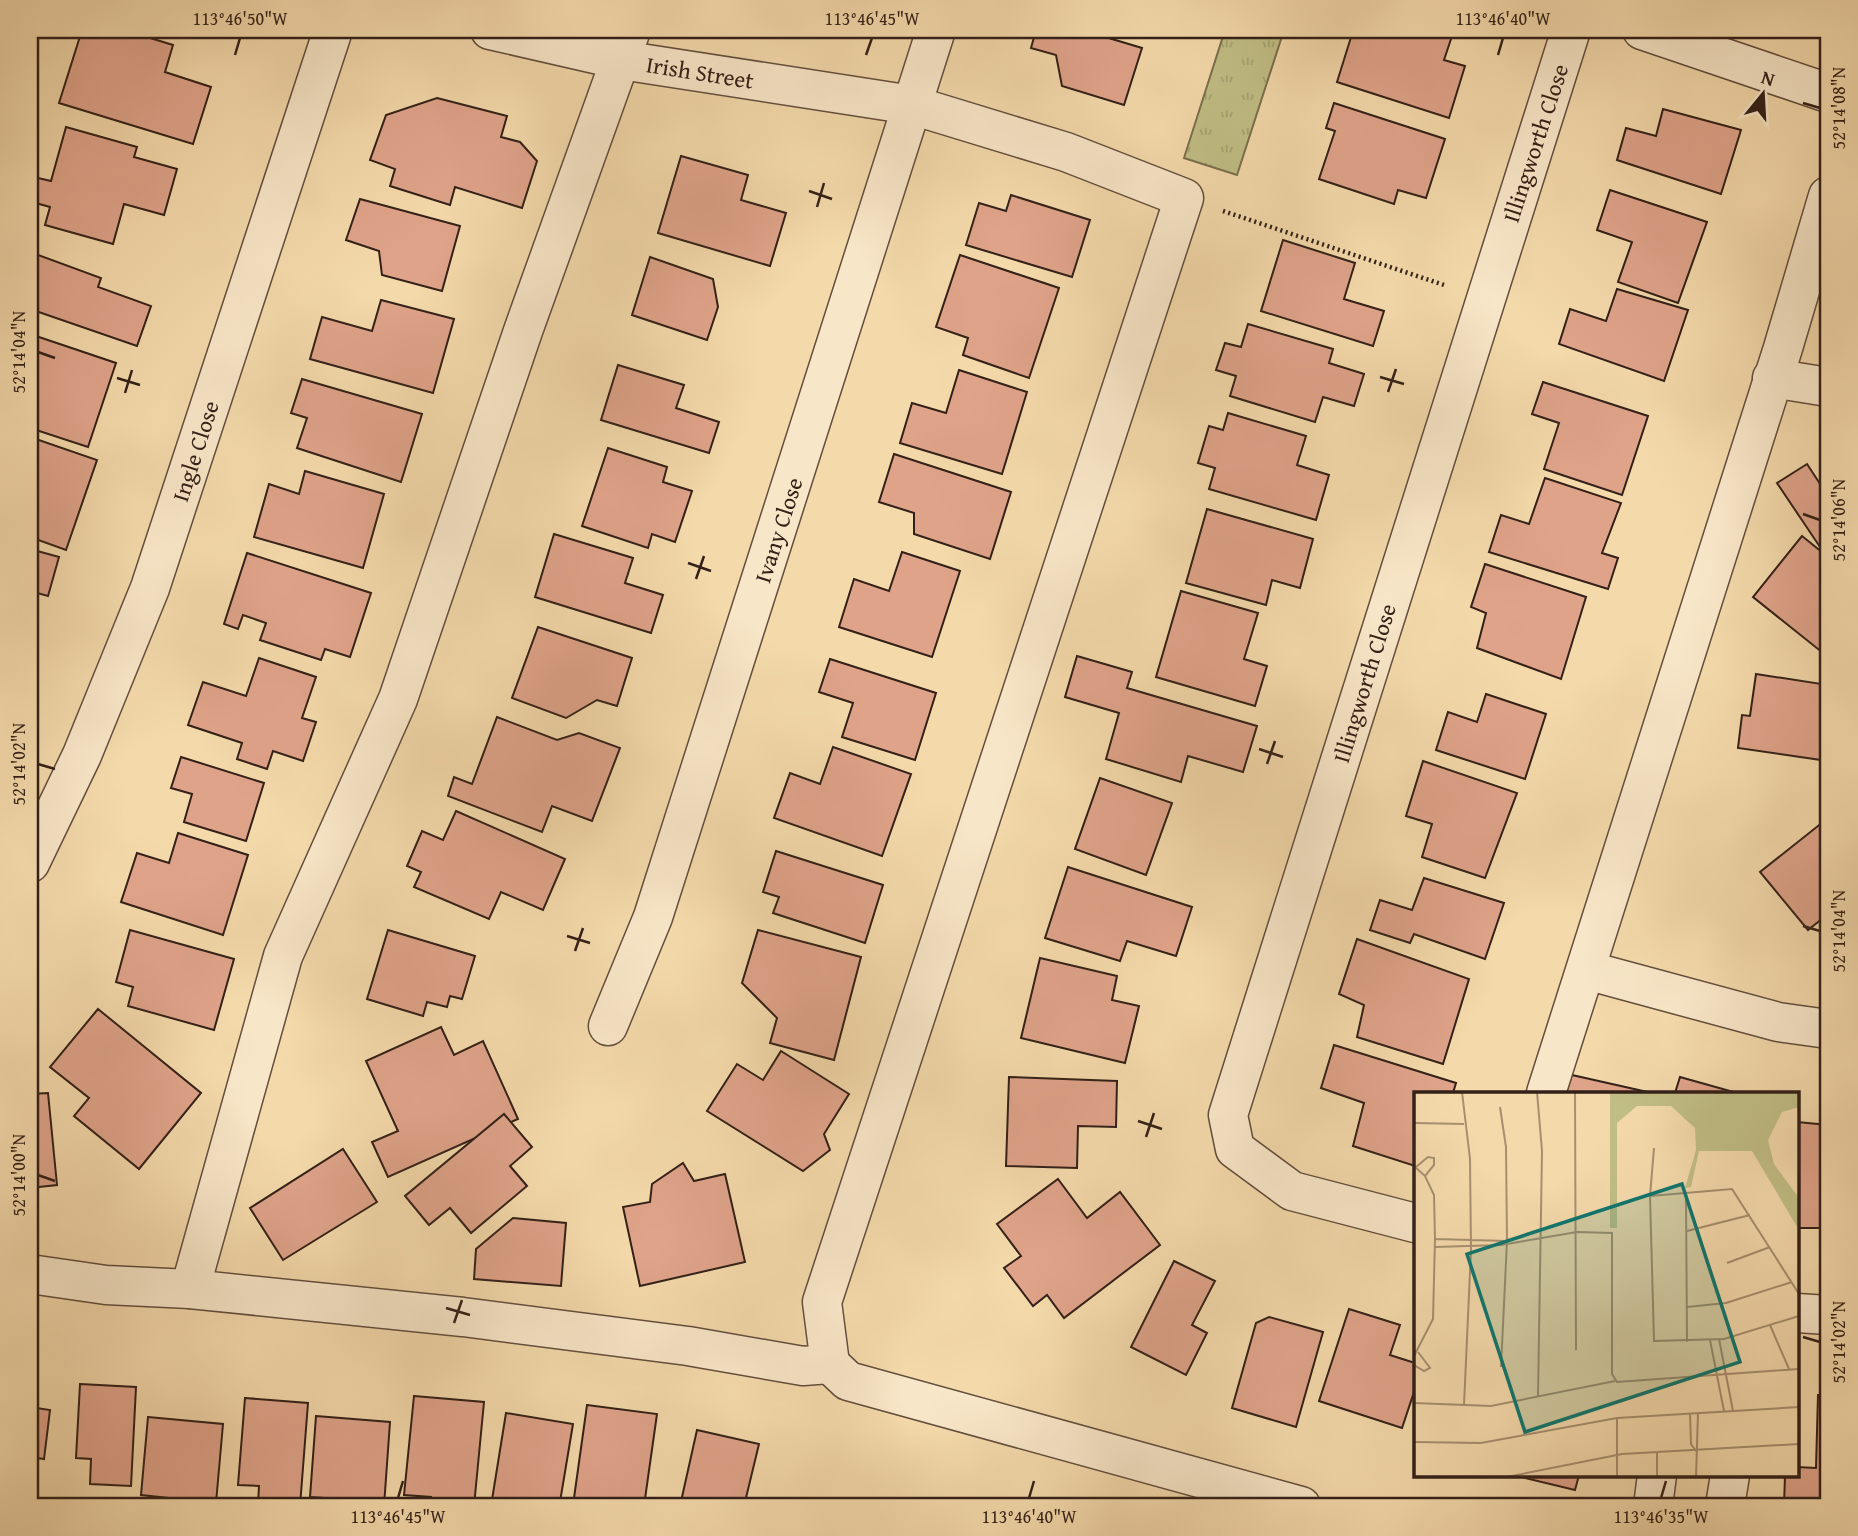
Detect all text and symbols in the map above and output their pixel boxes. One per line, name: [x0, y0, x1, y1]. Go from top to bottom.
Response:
text: 113°46'50"W: [193, 5, 288, 32]
text: 113°46'45"W: [825, 5, 920, 32]
text: 113°46'40"W: [1456, 5, 1551, 32]
street label: Irish Street: [644, 47, 756, 97]
street label: Illingworth Close: [1494, 60, 1576, 226]
north arrow: [1728, 60, 1798, 130]
text: N: [1758, 63, 1779, 93]
text: 52°14'08"N: [1825, 66, 1852, 149]
text: 52°14'04"N: [5, 310, 32, 393]
street label: Ingle Close: [163, 396, 227, 506]
street label: Ivany Close: [745, 473, 811, 587]
text: 52°14'06"N: [1825, 478, 1852, 561]
street label: Illingworth Close: [1324, 599, 1404, 767]
text: 52°14'02"N: [5, 722, 32, 805]
text: 52°14'04"N: [1825, 889, 1852, 972]
inset map: [1414, 1092, 1798, 1476]
text: 52°14'00"N: [5, 1133, 32, 1216]
text: 52°14'02"N: [1825, 1300, 1852, 1383]
text: 113°46'45"W: [351, 1503, 446, 1530]
text: 113°46'40"W: [982, 1503, 1077, 1530]
text: 113°46'35"W: [1614, 1503, 1709, 1530]

